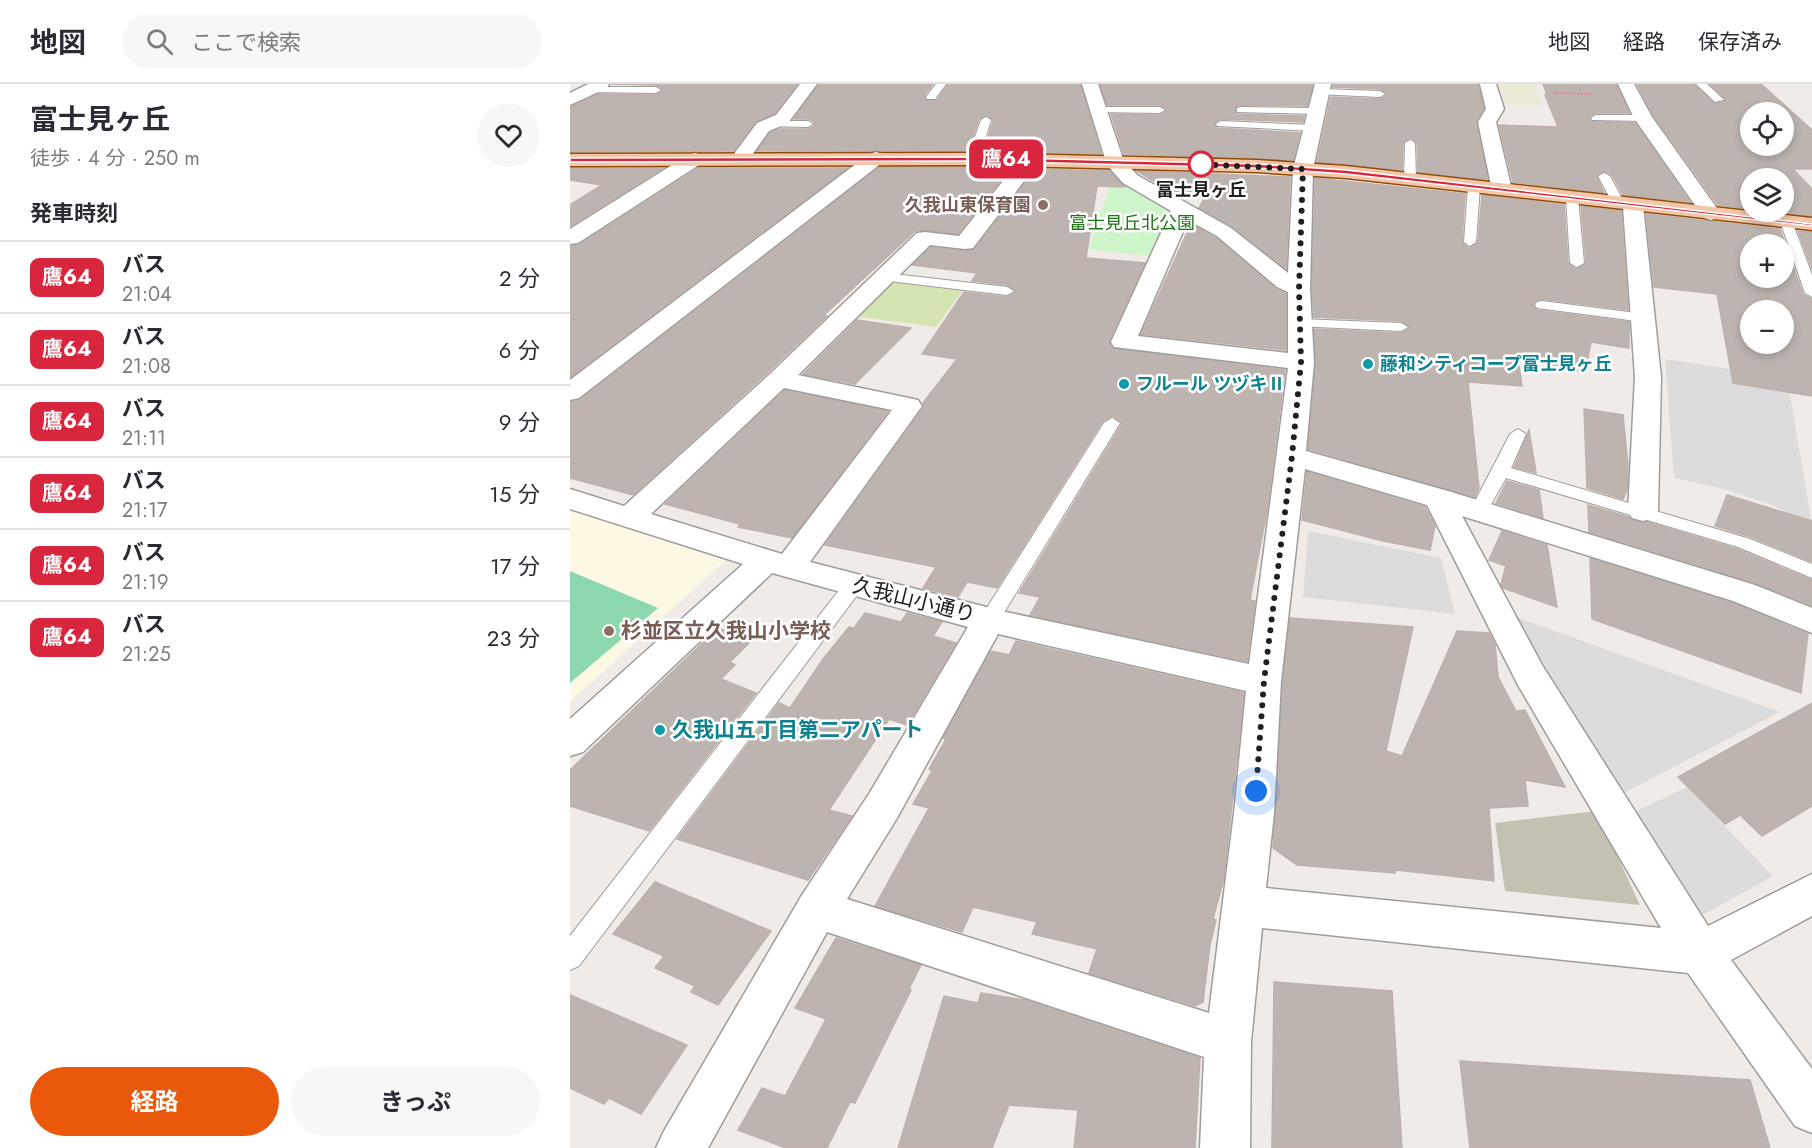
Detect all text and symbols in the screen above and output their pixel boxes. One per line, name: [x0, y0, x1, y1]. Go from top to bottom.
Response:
search box: [122, 14, 542, 68]
text: 地図: [30, 22, 86, 63]
icon: search: [143, 25, 176, 58]
text: ここで検索: [191, 26, 301, 58]
text: 地図: [1548, 27, 1590, 57]
text: 経路: [1623, 27, 1665, 57]
text: 保存済み: [1698, 27, 1782, 57]
text: 富士見ヶ丘: [30, 99, 170, 140]
map controls: [1740, 102, 1794, 354]
button: locate: [1740, 102, 1794, 156]
button: heart: [477, 104, 540, 167]
line badge: 鷹64: [972, 140, 1040, 178]
text: 徒歩 · 4 分 · 250 m: [30, 144, 200, 173]
text: 鷹64: [981, 144, 1031, 174]
marker: 富士見ヶ丘: [1188, 151, 1214, 177]
button: layers: [1740, 168, 1794, 222]
place label: 富士見ヶ丘: [1156, 177, 1246, 203]
place label: 久我山東保育園: [905, 192, 1031, 218]
text: 発車時刻: [30, 197, 118, 229]
marker: 久我山東保育園: [1036, 198, 1050, 212]
park label: 富士見丘北公園: [1069, 210, 1195, 236]
button: +: [1740, 234, 1794, 288]
text: バス: [122, 248, 166, 280]
text: 鷹64: [42, 262, 92, 292]
text: 2 分: [499, 262, 540, 294]
text: 21:04: [122, 280, 172, 309]
button: −: [1740, 300, 1794, 354]
text: バス: [122, 320, 166, 352]
text: 鷹64: [42, 334, 92, 364]
text: 6 分: [499, 334, 540, 366]
place label: 藤和シティコープ富士見ヶ丘: [1380, 351, 1612, 377]
text: 21:08: [122, 352, 171, 381]
marker: 藤和シティコープ富士見ヶ丘: [1361, 357, 1375, 371]
place label: フルール ツヅキⅡ: [1136, 371, 1285, 397]
marker: フルール ツヅキⅡ: [1117, 377, 1131, 391]
text: バス: [122, 392, 166, 424]
text: 鷹64: [42, 406, 92, 436]
text: 9 分: [499, 406, 540, 438]
text: 21:11: [122, 424, 166, 453]
text: バス: [122, 464, 166, 496]
text: 鷹64: [42, 478, 92, 508]
text: 15 分: [489, 478, 540, 510]
text: 21:17: [122, 496, 168, 525]
text: バス: [122, 536, 166, 568]
text: 鷹64: [42, 550, 92, 580]
text: 17 分: [490, 550, 540, 582]
text: 21:19: [122, 568, 169, 597]
street label: 久我山小通り: [849, 570, 979, 630]
text: バス: [122, 608, 166, 640]
place label: 杉並区立久我山小学校: [621, 616, 831, 646]
text: 鷹64: [42, 622, 92, 652]
text: 23 分: [487, 622, 540, 654]
marker: 杉並区立久我山小学校: [602, 624, 616, 638]
text: 21:25: [122, 640, 171, 669]
place label: 久我山五丁目第二アパート: [672, 715, 924, 745]
marker: 久我山五丁目第二アパート: [653, 723, 667, 737]
your location: [1241, 776, 1271, 806]
button: 経路: [30, 1067, 279, 1136]
button: きっぷ: [291, 1067, 540, 1136]

